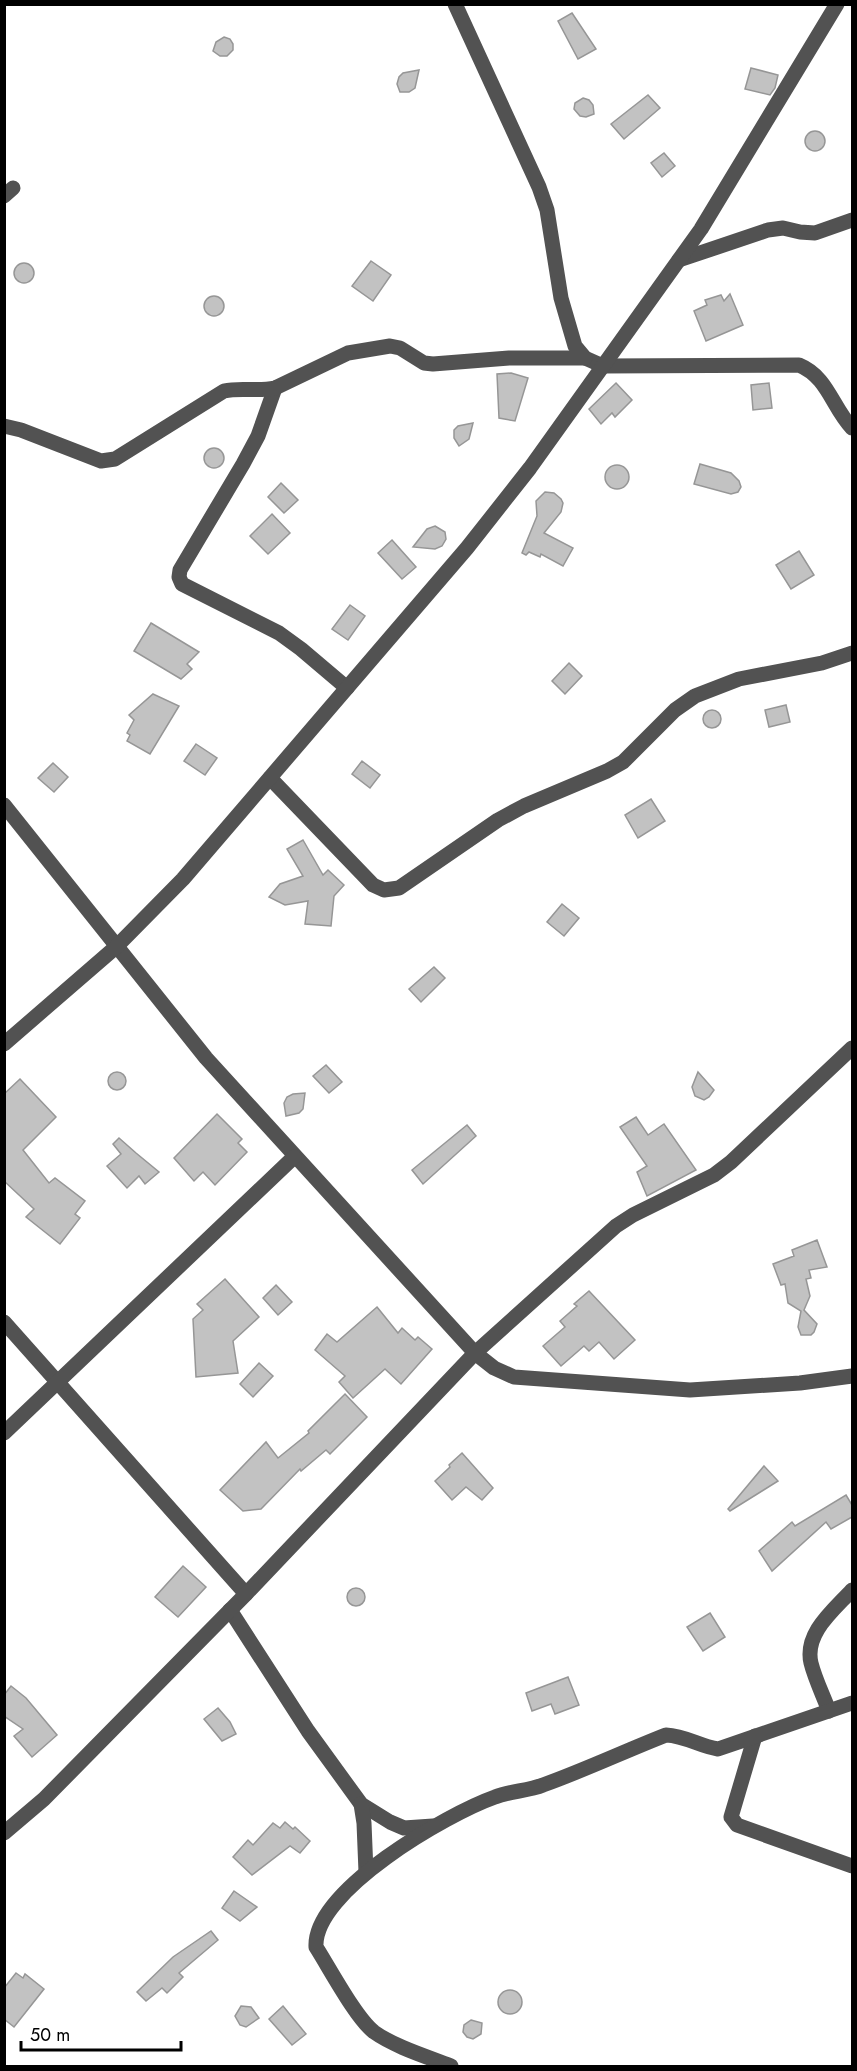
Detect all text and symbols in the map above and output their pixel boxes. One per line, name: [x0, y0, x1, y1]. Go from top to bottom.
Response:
scale bar: [21, 2014, 182, 2052]
text: 50 m: [30, 2022, 70, 2048]

